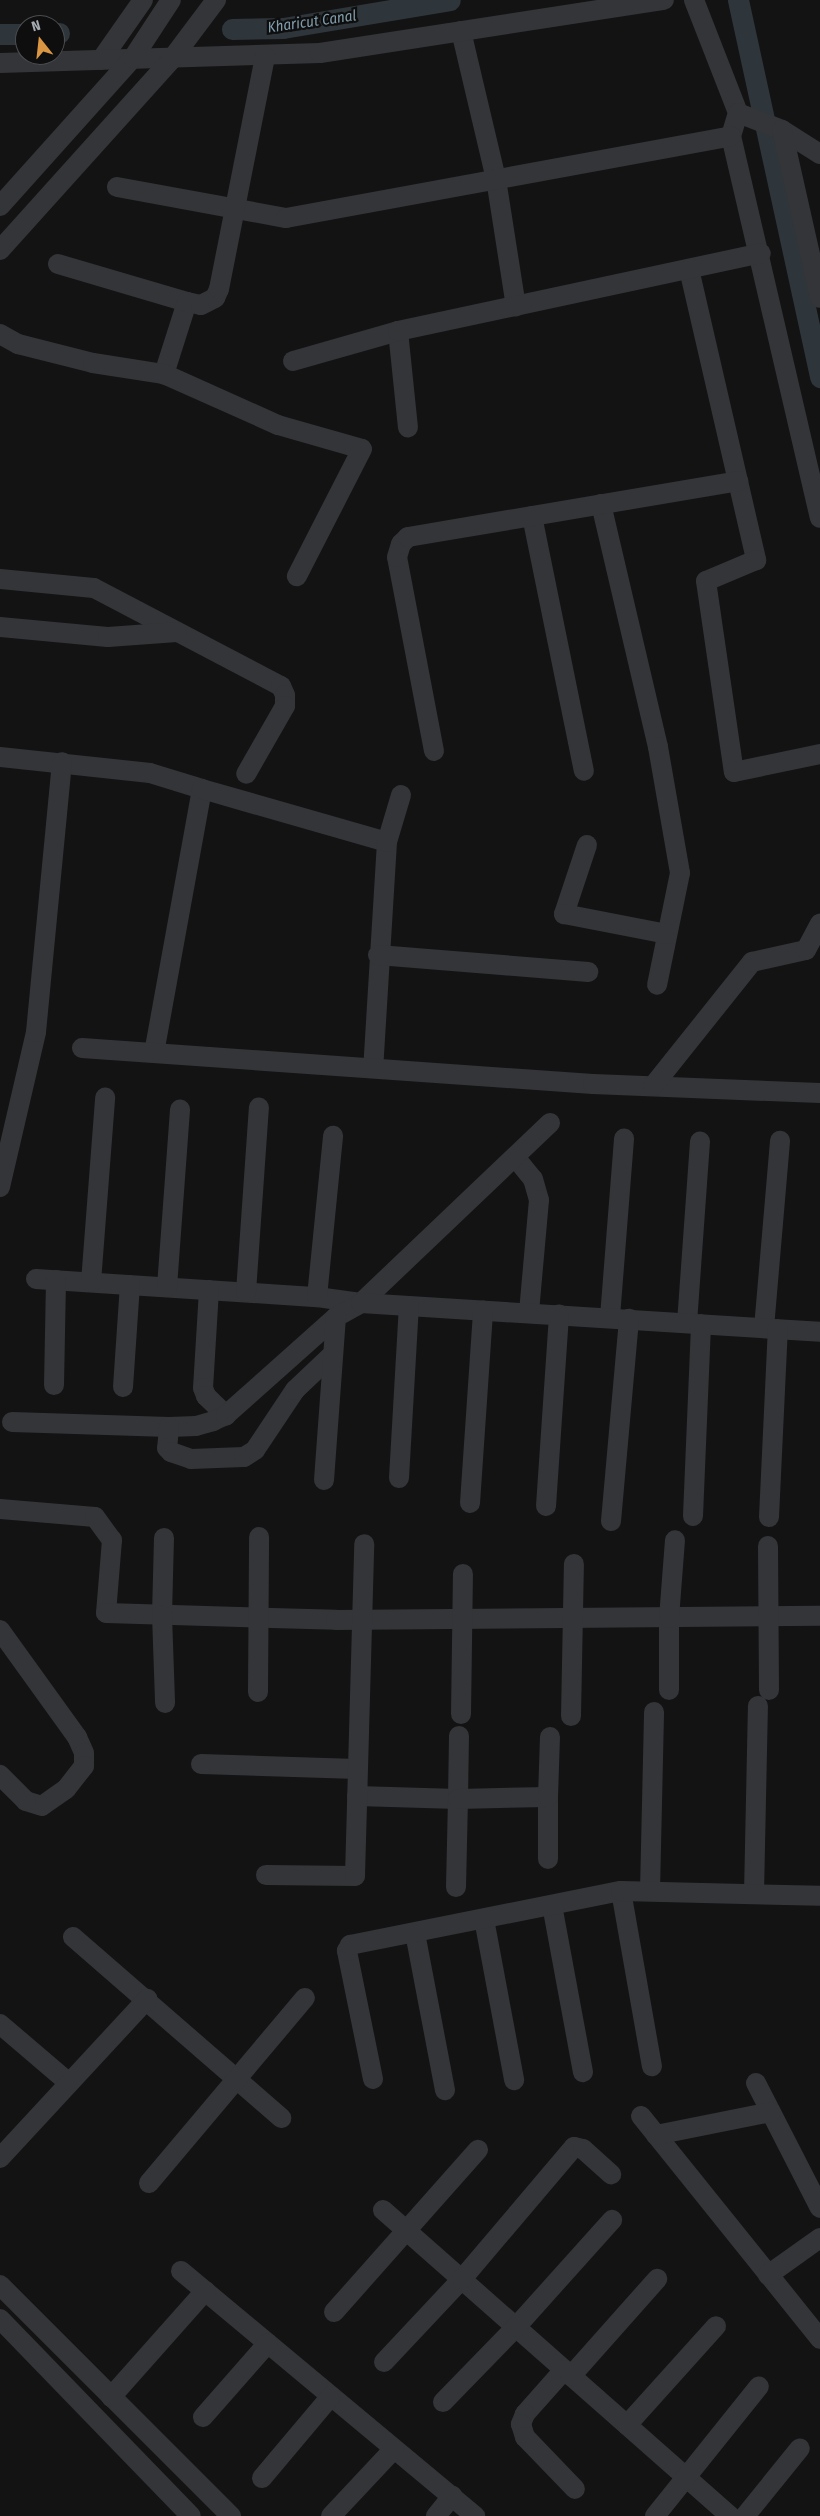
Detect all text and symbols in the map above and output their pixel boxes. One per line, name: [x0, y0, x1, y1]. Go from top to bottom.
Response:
water label: Kharicut Canal: [266, 7, 358, 37]
north arrow: [15, 15, 65, 65]
text: N: [30, 17, 42, 35]

